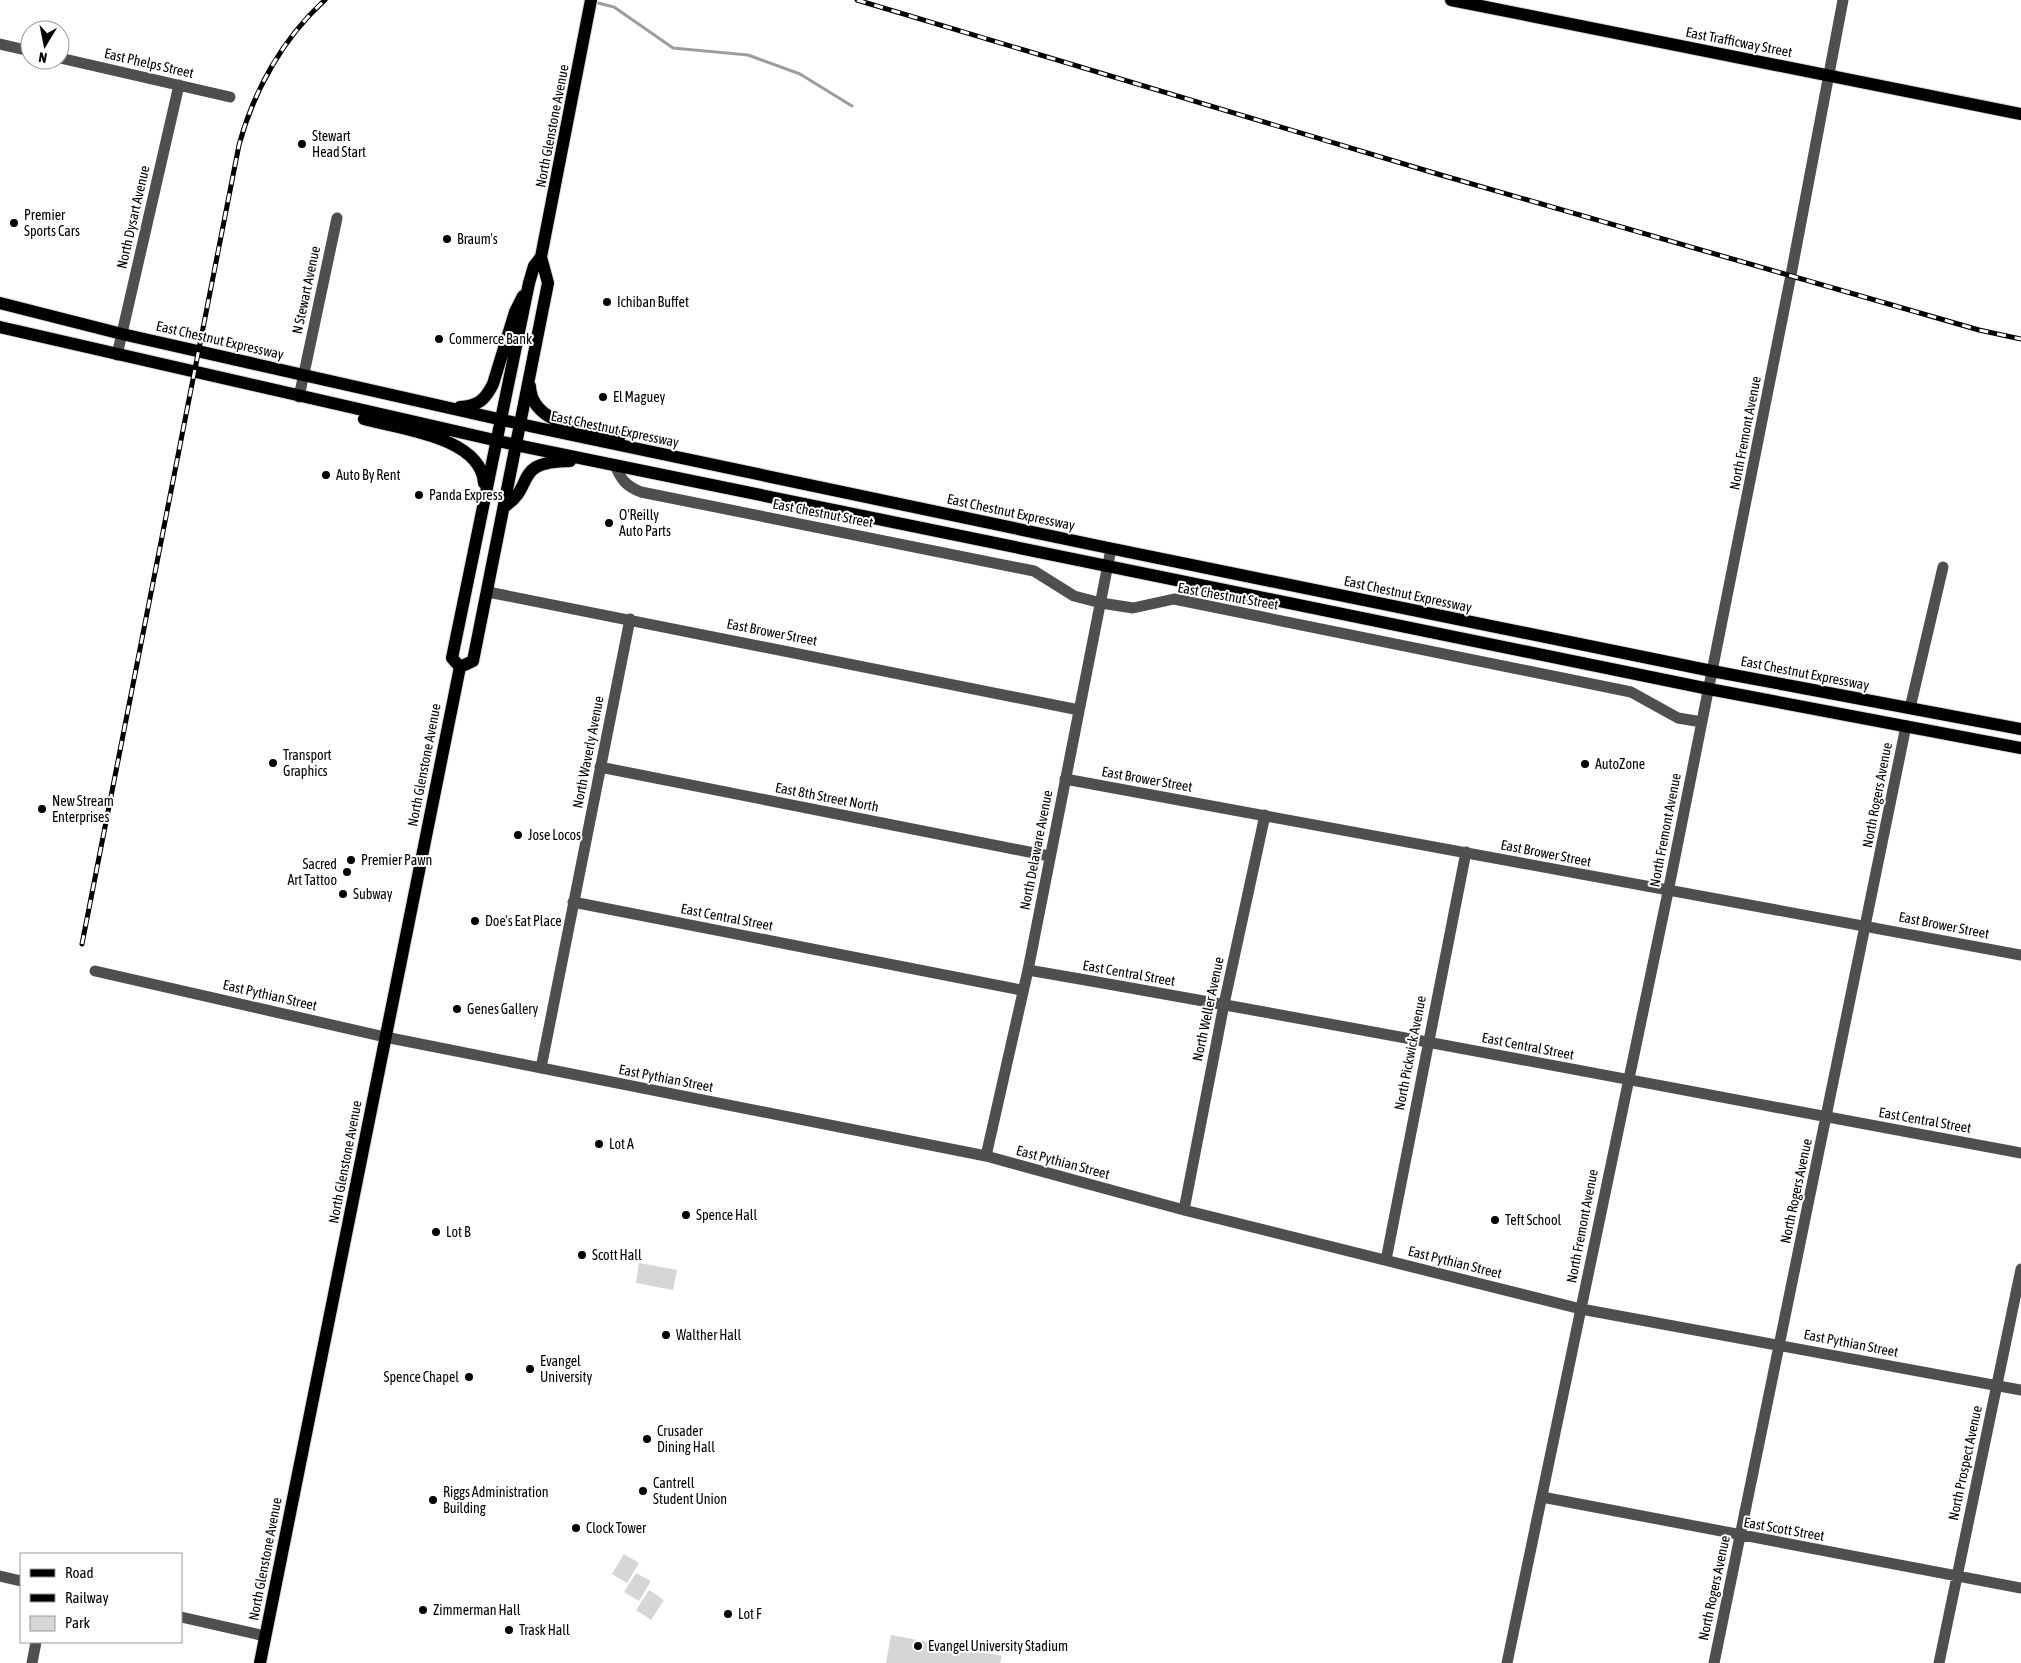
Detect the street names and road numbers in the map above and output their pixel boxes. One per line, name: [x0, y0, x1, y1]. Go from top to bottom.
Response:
street label: East Trafficway Street: [1684, 24, 1794, 60]
street label: East Phelps Street: [103, 45, 195, 81]
street label: North Glenstone Avenue: [532, 63, 572, 189]
street label: North Dysart Avenue: [113, 164, 153, 270]
street label: N Stewart Avenue: [289, 245, 323, 335]
street label: East Chestnut Expressway: [155, 318, 286, 363]
street label: North Fremont Avenue: [1726, 375, 1764, 491]
street label: East Chestnut Expressway: [550, 408, 681, 450]
street label: East Chestnut Expressway: [946, 491, 1077, 533]
street label: East Chestnut Street: [771, 495, 875, 531]
street label: East Chestnut Expressway: [1343, 573, 1474, 615]
street label: East Chestnut Street: [1176, 579, 1280, 613]
street label: East Brower Street: [725, 615, 819, 649]
street label: East Chestnut Expressway: [1739, 653, 1871, 693]
street label: North Waverly Avenue: [569, 695, 607, 809]
street label: North Glenstone Avenue: [404, 702, 444, 828]
street label: North Rogers Avenue: [1859, 741, 1895, 849]
street label: East Brower Street: [1100, 763, 1194, 795]
street label: North Fremont Avenue: [1646, 772, 1684, 888]
street label: East 8th Street North: [774, 779, 880, 815]
street label: North Delaware Avenue: [1017, 789, 1055, 911]
street label: East Brower Street: [1499, 836, 1593, 870]
street label: East Central Street: [680, 900, 774, 934]
street label: East Brower Street: [1897, 908, 1991, 942]
street label: North Weller Avenue: [1189, 955, 1227, 1063]
street label: East Central Street: [1082, 957, 1176, 989]
street label: East Pythian Street: [221, 976, 319, 1014]
street label: North Pickwick Avenue: [1391, 994, 1429, 1112]
street label: East Central Street: [1481, 1029, 1575, 1063]
street label: East Pythian Street: [617, 1061, 715, 1095]
street label: North Glenstone Avenue: [325, 1099, 365, 1225]
street label: East Central Street: [1878, 1104, 1972, 1136]
street label: North Rogers Avenue: [1777, 1137, 1815, 1245]
street label: East Pythian Street: [1015, 1142, 1111, 1182]
street label: North Fremont Avenue: [1563, 1168, 1601, 1284]
street label: East Pythian Street: [1406, 1243, 1504, 1281]
street label: East Pythian Street: [1802, 1326, 1900, 1360]
street label: North Prospect Avenue: [1945, 1404, 1985, 1522]
street label: North Glenstone Avenue: [245, 1496, 285, 1622]
street label: East Scott Street: [1742, 1514, 1826, 1544]
street label: North Rogers Avenue: [1695, 1534, 1733, 1642]

